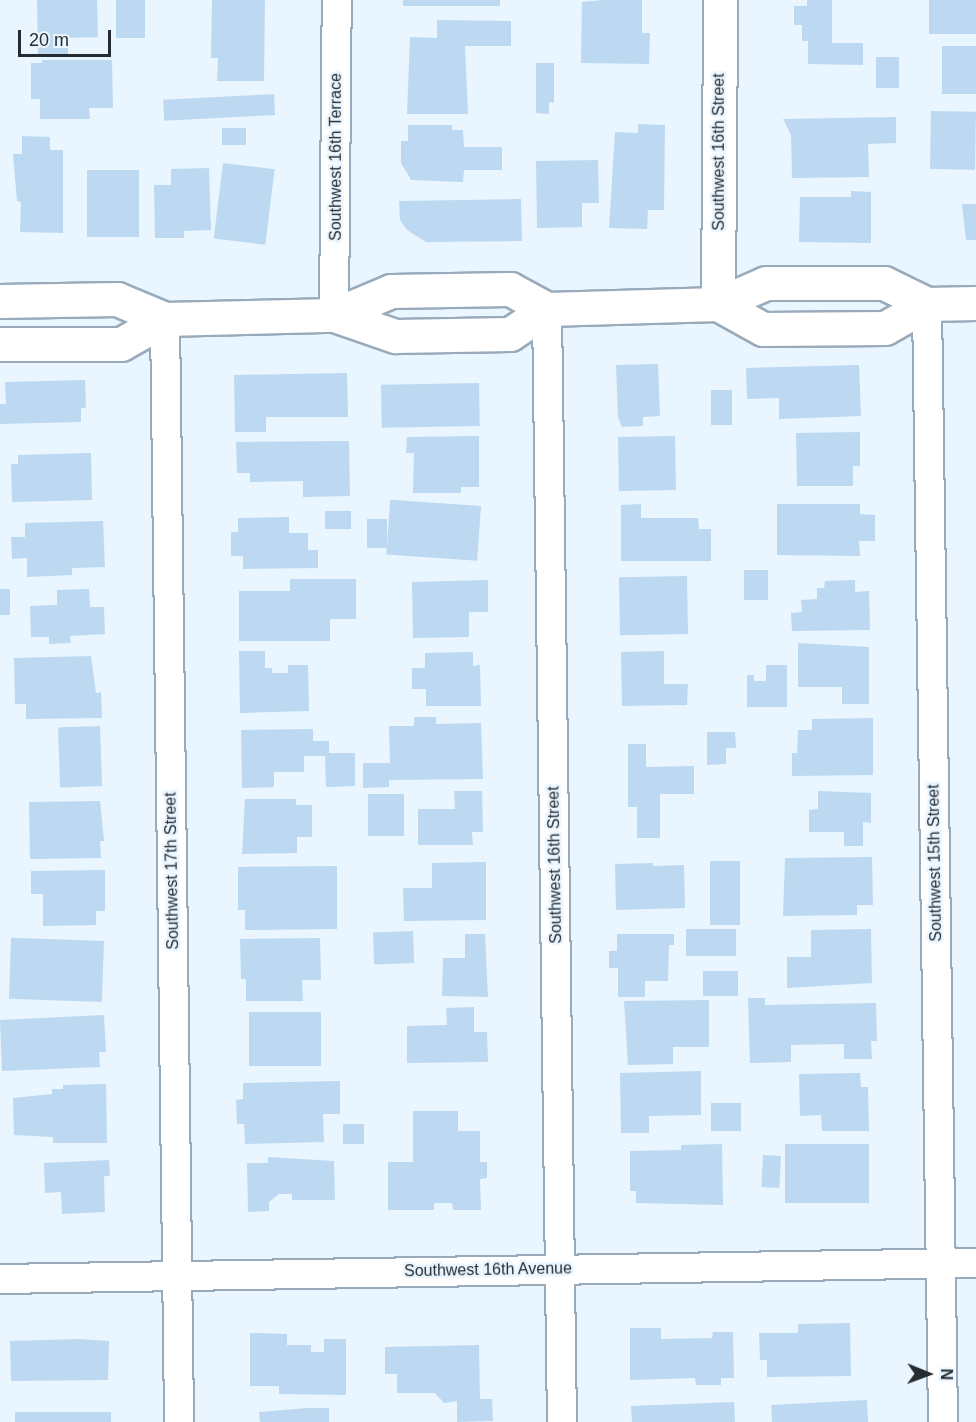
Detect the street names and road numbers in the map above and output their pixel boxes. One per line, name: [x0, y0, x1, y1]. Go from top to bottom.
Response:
street label: Southwest 16th Terrace: [326, 73, 346, 241]
street label: Southwest 16th Street: [709, 73, 729, 231]
street label: Southwest 15th Street: [924, 784, 946, 942]
street label: Southwest 16th Street: [544, 786, 566, 944]
street label: Southwest 17th Street: [161, 792, 183, 950]
street label: Southwest 16th Avenue: [403, 1259, 573, 1281]

